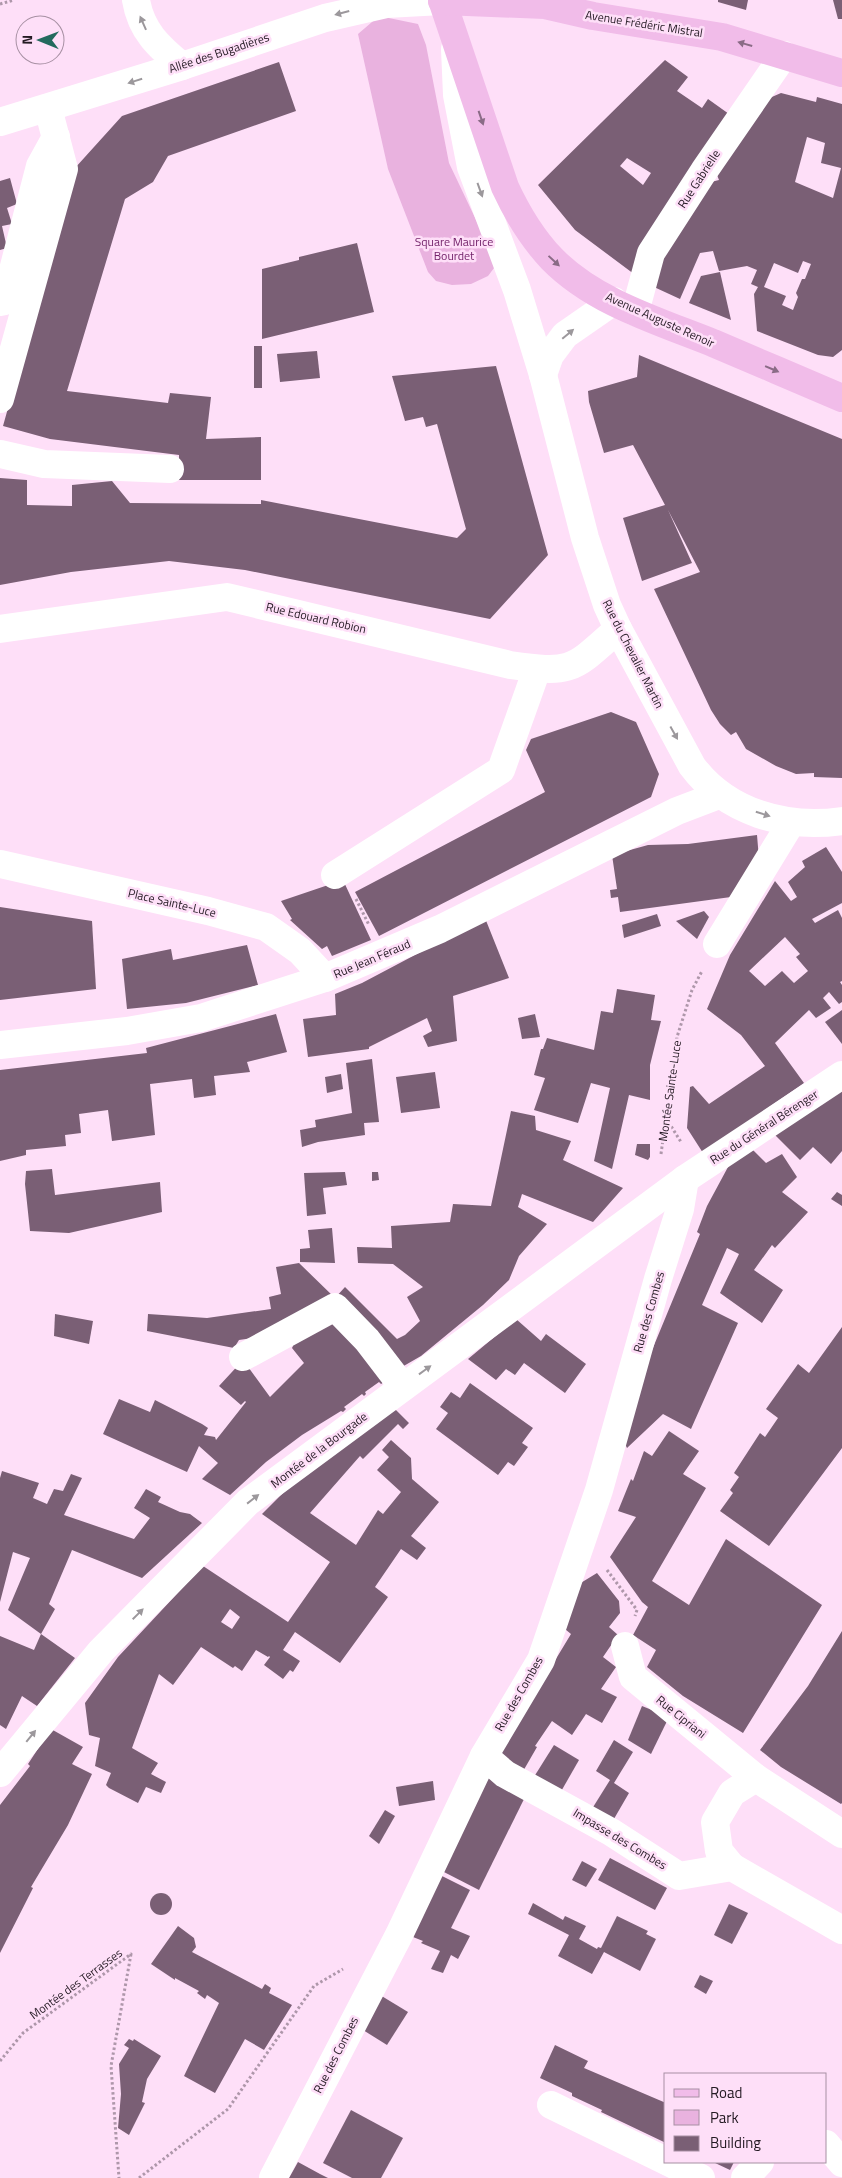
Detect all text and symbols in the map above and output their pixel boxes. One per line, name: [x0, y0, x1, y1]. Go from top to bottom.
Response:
street label: Avenue Frédéric Mistral: [584, 5, 704, 42]
one-way arrow: [335, 9, 350, 17]
north arrow: [15, 15, 65, 65]
one-way arrow: [138, 16, 146, 30]
street label: Allée des Bugadières: [166, 27, 272, 78]
text: N: [16, 35, 37, 45]
one-way arrow: [738, 39, 753, 47]
one-way arrow: [128, 77, 143, 85]
one-way arrow: [477, 111, 485, 126]
street label: Rue Gabrielle: [672, 146, 725, 212]
one-way arrow: [476, 183, 484, 198]
park label: Square Maurice Bourdet: [415, 232, 493, 265]
one-way arrow: [548, 255, 560, 267]
street label: Avenue Auguste Renoir: [603, 287, 718, 352]
one-way arrow: [561, 328, 574, 339]
one-way arrow: [765, 365, 779, 373]
street label: Rue du Chevalier Martin: [598, 596, 669, 712]
street label: Rue Edouard Robion: [264, 597, 368, 638]
one-way arrow: [670, 726, 678, 741]
one-way arrow: [756, 811, 771, 819]
street label: Place Sainte-Luce: [126, 883, 218, 922]
street label: Rue Jean Féraud: [330, 934, 413, 983]
street label: Montée Sainte-Luce: [653, 1039, 686, 1143]
street label: Rue du Général Bérenger: [706, 1084, 822, 1169]
street label: Rue des Combes: [628, 1269, 669, 1355]
one-way arrow: [418, 1365, 432, 1375]
street label: Montée de la Bourgade: [266, 1407, 371, 1492]
one-way arrow: [246, 1493, 259, 1504]
one-way arrow: [132, 1608, 144, 1620]
street label: Rue des Combes: [489, 1652, 548, 1735]
street label: Rue Cipriani: [652, 1690, 711, 1743]
one-way arrow: [26, 1730, 37, 1743]
street label: Impasse des Combes: [570, 1803, 671, 1874]
street label: Montée des Terrasses: [25, 1943, 126, 2024]
street label: Rue des Combes: [308, 2013, 363, 2096]
legend: [664, 2073, 827, 2163]
text: Road: [710, 2081, 742, 2104]
text: Park: [710, 2106, 739, 2129]
text: Building: [710, 2131, 761, 2154]

